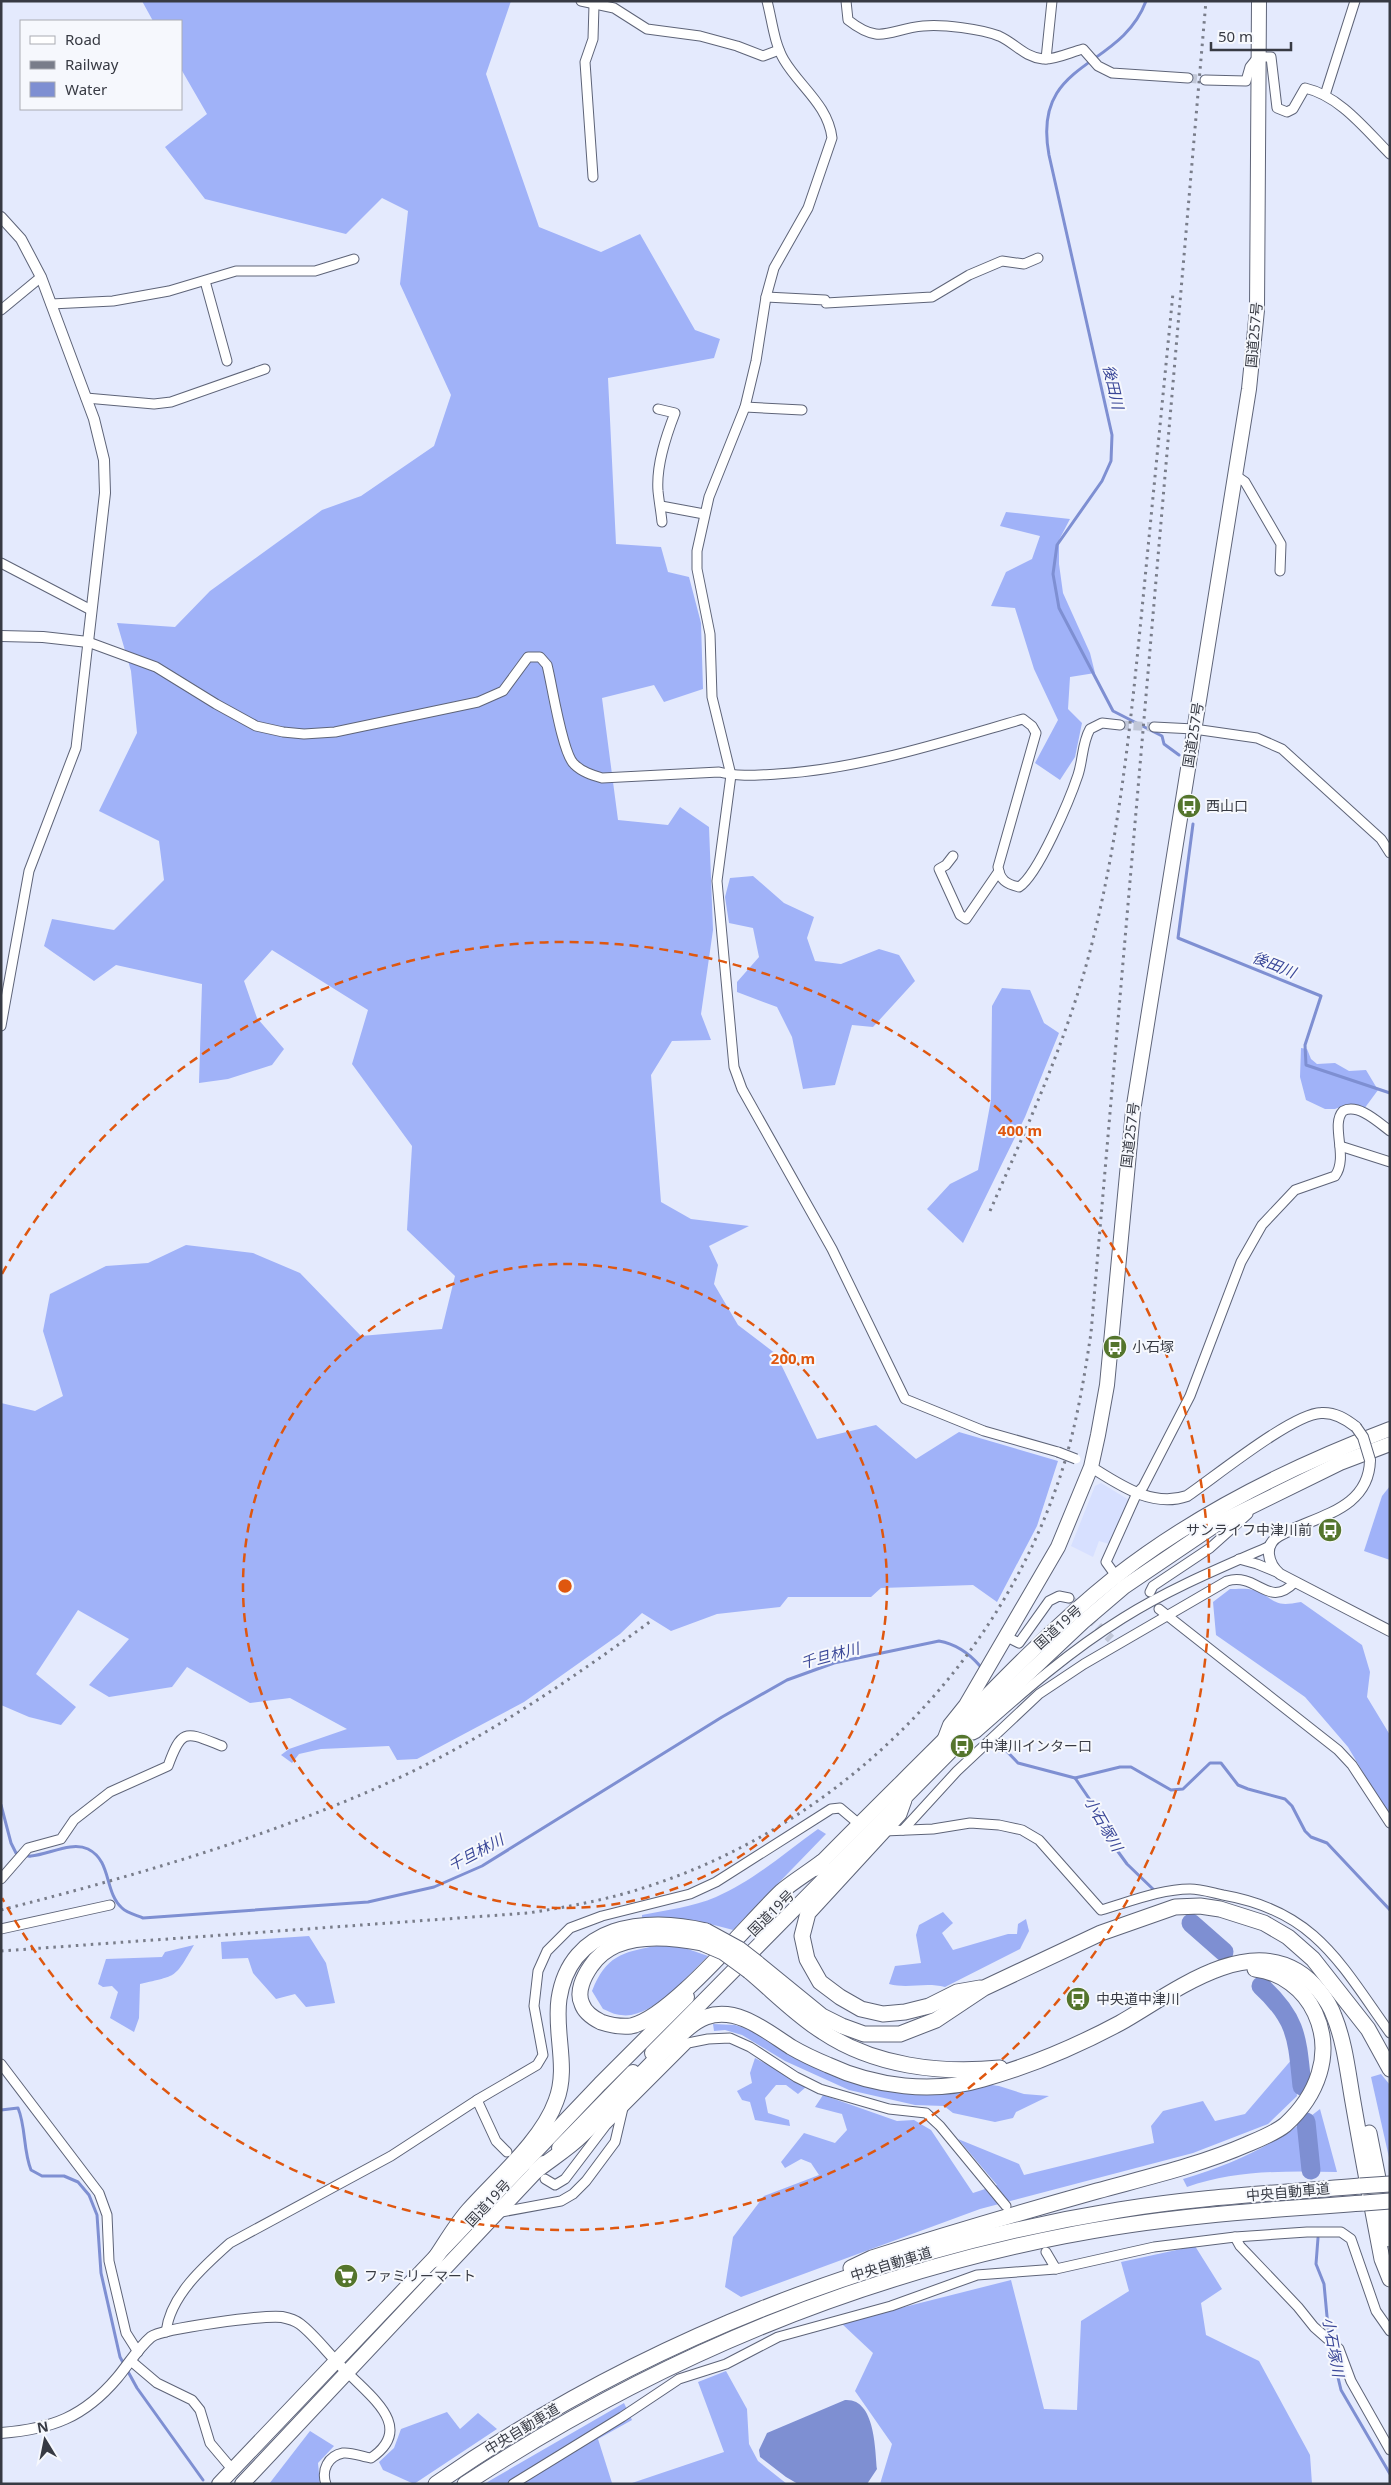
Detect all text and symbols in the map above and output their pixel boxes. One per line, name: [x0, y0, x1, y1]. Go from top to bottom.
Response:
legend: [20, 20, 182, 110]
scale bar: [1211, 20, 1291, 52]
text: 50 m: [1218, 26, 1253, 46]
text: Road: [65, 29, 101, 49]
text: Railway: [65, 54, 119, 74]
text: Water: [65, 79, 107, 99]
street label: 国道257号: [1241, 301, 1266, 369]
water label: 後田川: [1099, 363, 1129, 413]
street label: 国道257号: [1178, 701, 1207, 769]
bus stop icon: 西山口: [1176, 793, 1202, 819]
place label: 西山口: [1206, 796, 1248, 815]
water label: 後田川: [1250, 946, 1301, 983]
street label: 国道257号: [1116, 1101, 1143, 1169]
text: 400 m: [998, 1120, 1042, 1140]
bus stop icon: 小石塚: [1102, 1334, 1128, 1360]
place label: 小石塚: [1132, 1337, 1174, 1356]
text: 200 m: [771, 1348, 815, 1368]
bus stop icon: サンライフ中津川前: [1317, 1517, 1343, 1543]
place label: サンライフ中津川前: [1186, 1520, 1312, 1539]
centre of rings: [556, 1577, 574, 1595]
street label: 国道19号: [1030, 1600, 1086, 1653]
water label: 千旦林川: [798, 1637, 863, 1672]
bus stop icon: 中津川インター口: [949, 1733, 975, 1759]
place label: 中津川インター口: [980, 1736, 1092, 1755]
water label: 小石塚川: [1080, 1793, 1129, 1856]
water label: 千旦林川: [444, 1828, 508, 1875]
street label: 国道19号: [743, 1885, 798, 1940]
bus stop icon: 中央道中津川: [1065, 1986, 1091, 2012]
place label: 中央道中津川: [1096, 1989, 1180, 2008]
street label: 国道19号: [461, 2175, 514, 2230]
street label: 中央自動車道: [1245, 2178, 1331, 2205]
street label: 中央自動車道: [848, 2242, 934, 2285]
supermarket icon: ファミリーマート: [333, 2263, 359, 2289]
place label: ファミリーマート: [364, 2266, 476, 2285]
water label: 小石塚川: [1319, 2316, 1349, 2380]
street label: 中央自動車道: [481, 2399, 563, 2458]
north arrow: [20, 2415, 70, 2465]
text: N: [35, 2416, 50, 2437]

